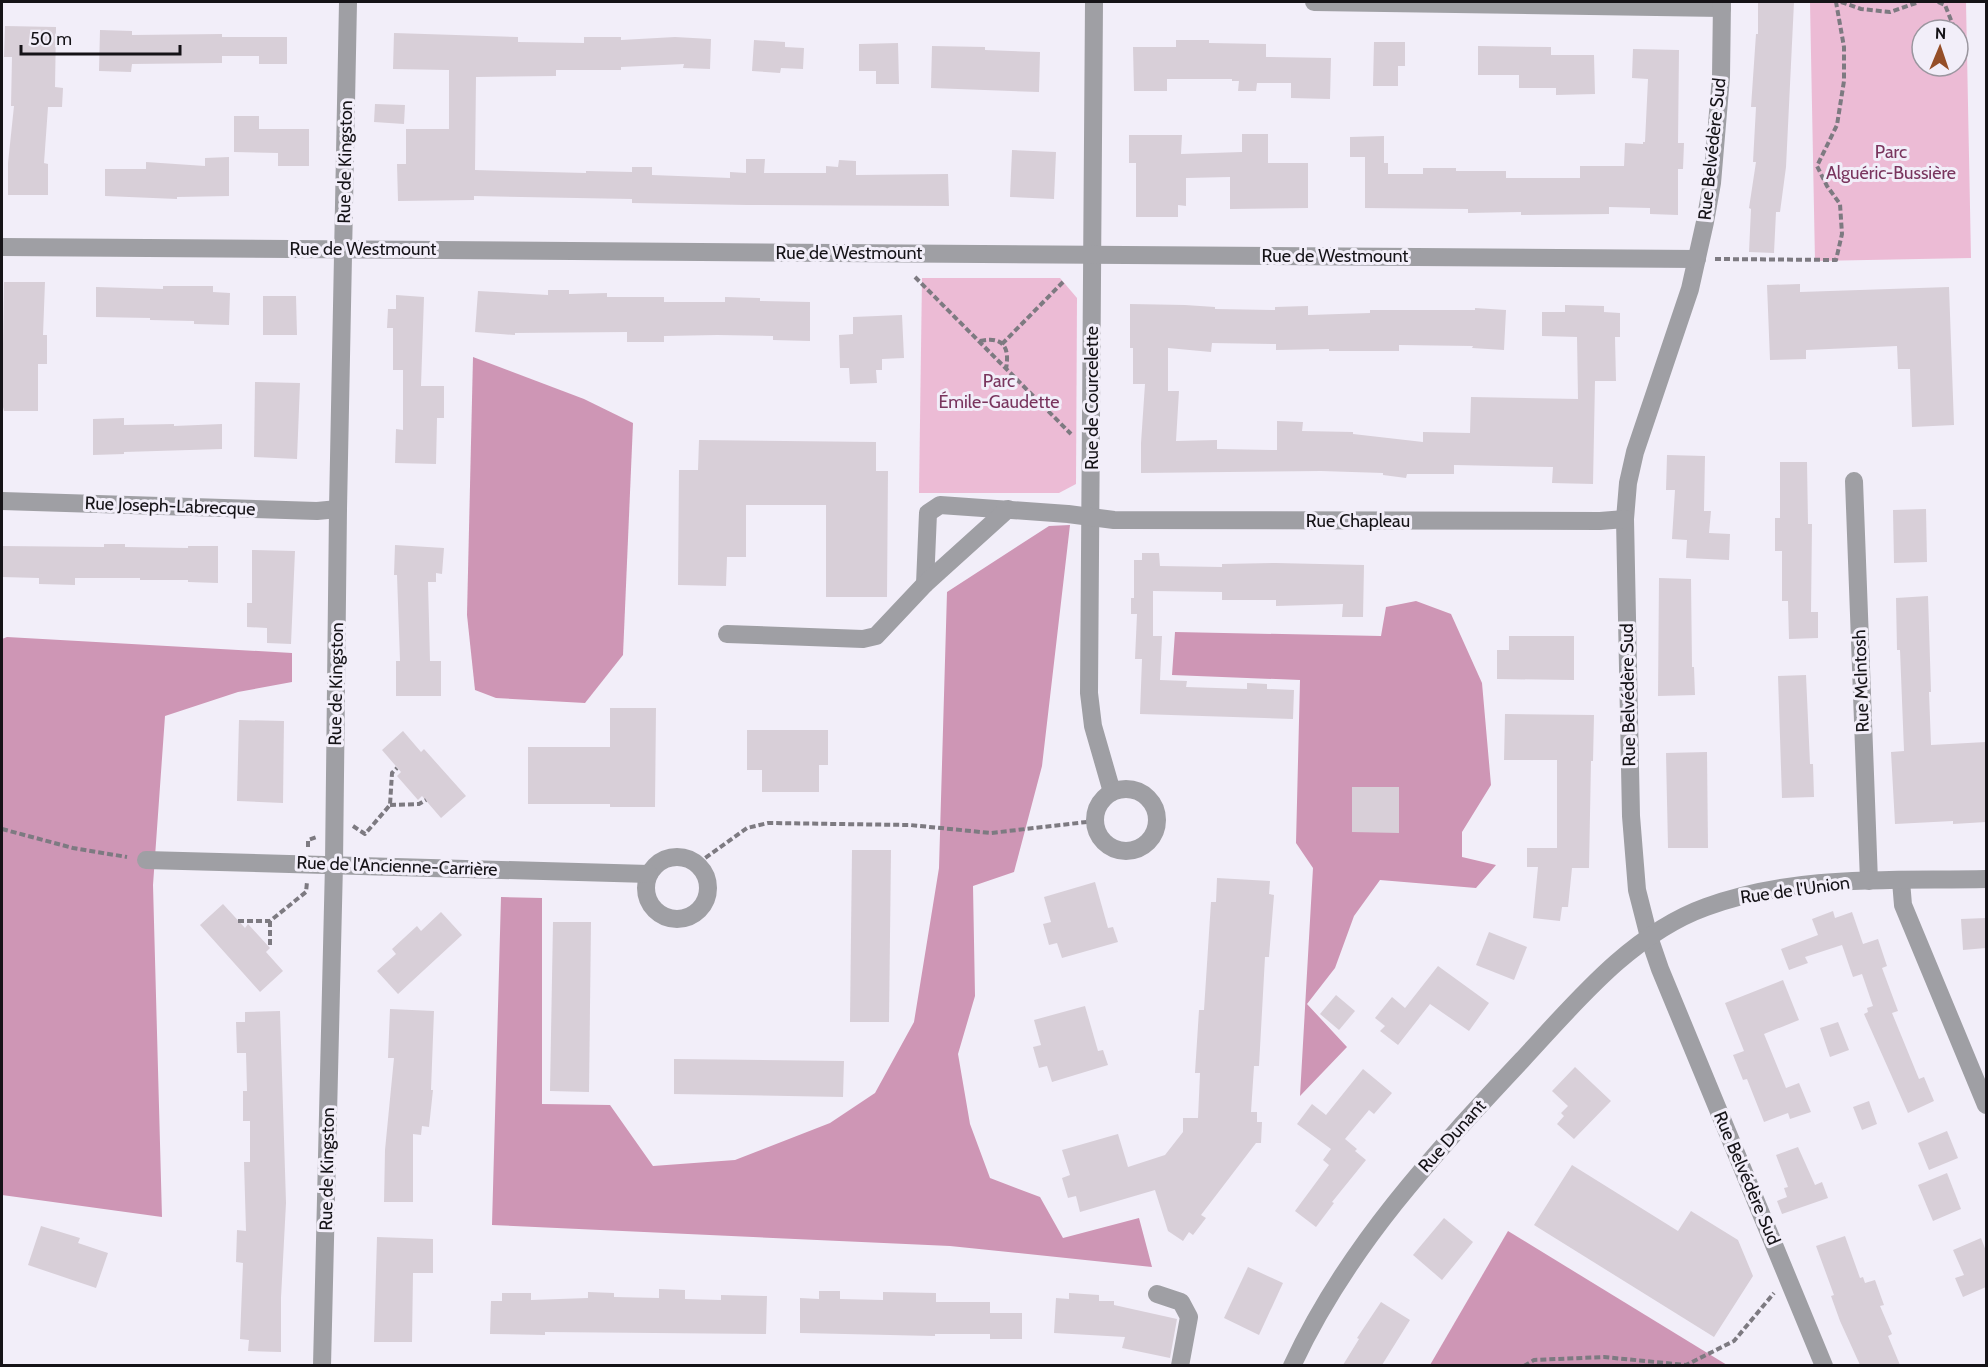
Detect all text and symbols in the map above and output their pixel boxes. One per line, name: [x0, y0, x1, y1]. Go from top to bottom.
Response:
scale bar: [21, 18, 180, 56]
north arrow: [1910, 18, 1970, 78]
text: N: [1935, 24, 1946, 43]
text: 50 m: [30, 28, 72, 50]
street label: Rue Belvédère Sud: [1694, 77, 1730, 221]
street label: Rue de Kingston: [333, 100, 357, 224]
park label: Parc Alguéric-Bussière: [1826, 141, 1956, 184]
street label: Rue de Westmount: [290, 238, 436, 260]
street label: Rue de Westmount: [776, 242, 922, 264]
street label: Rue de Westmount: [1262, 245, 1408, 267]
street label: Rue de Courcelette: [1081, 326, 1103, 470]
park label: Parc Émile-Gaudette: [938, 370, 1060, 413]
street label: Rue Joseph-Labrecque: [84, 492, 256, 520]
street label: Rue Chapleau: [1306, 510, 1410, 532]
street label: Rue de Kingston: [324, 622, 348, 746]
street label: Rue Belvédère Sud: [1616, 623, 1640, 767]
street label: Rue McIntosh: [1848, 629, 1874, 733]
street label: Rue de l'Ancienne-Carrière: [296, 851, 498, 881]
street label: Rue de l'Union: [1739, 871, 1851, 909]
street label: Rue Dunant: [1414, 1095, 1490, 1177]
street label: Rue de Kingston: [315, 1107, 339, 1231]
street label: Rue Belvédère Sud: [1709, 1108, 1785, 1248]

